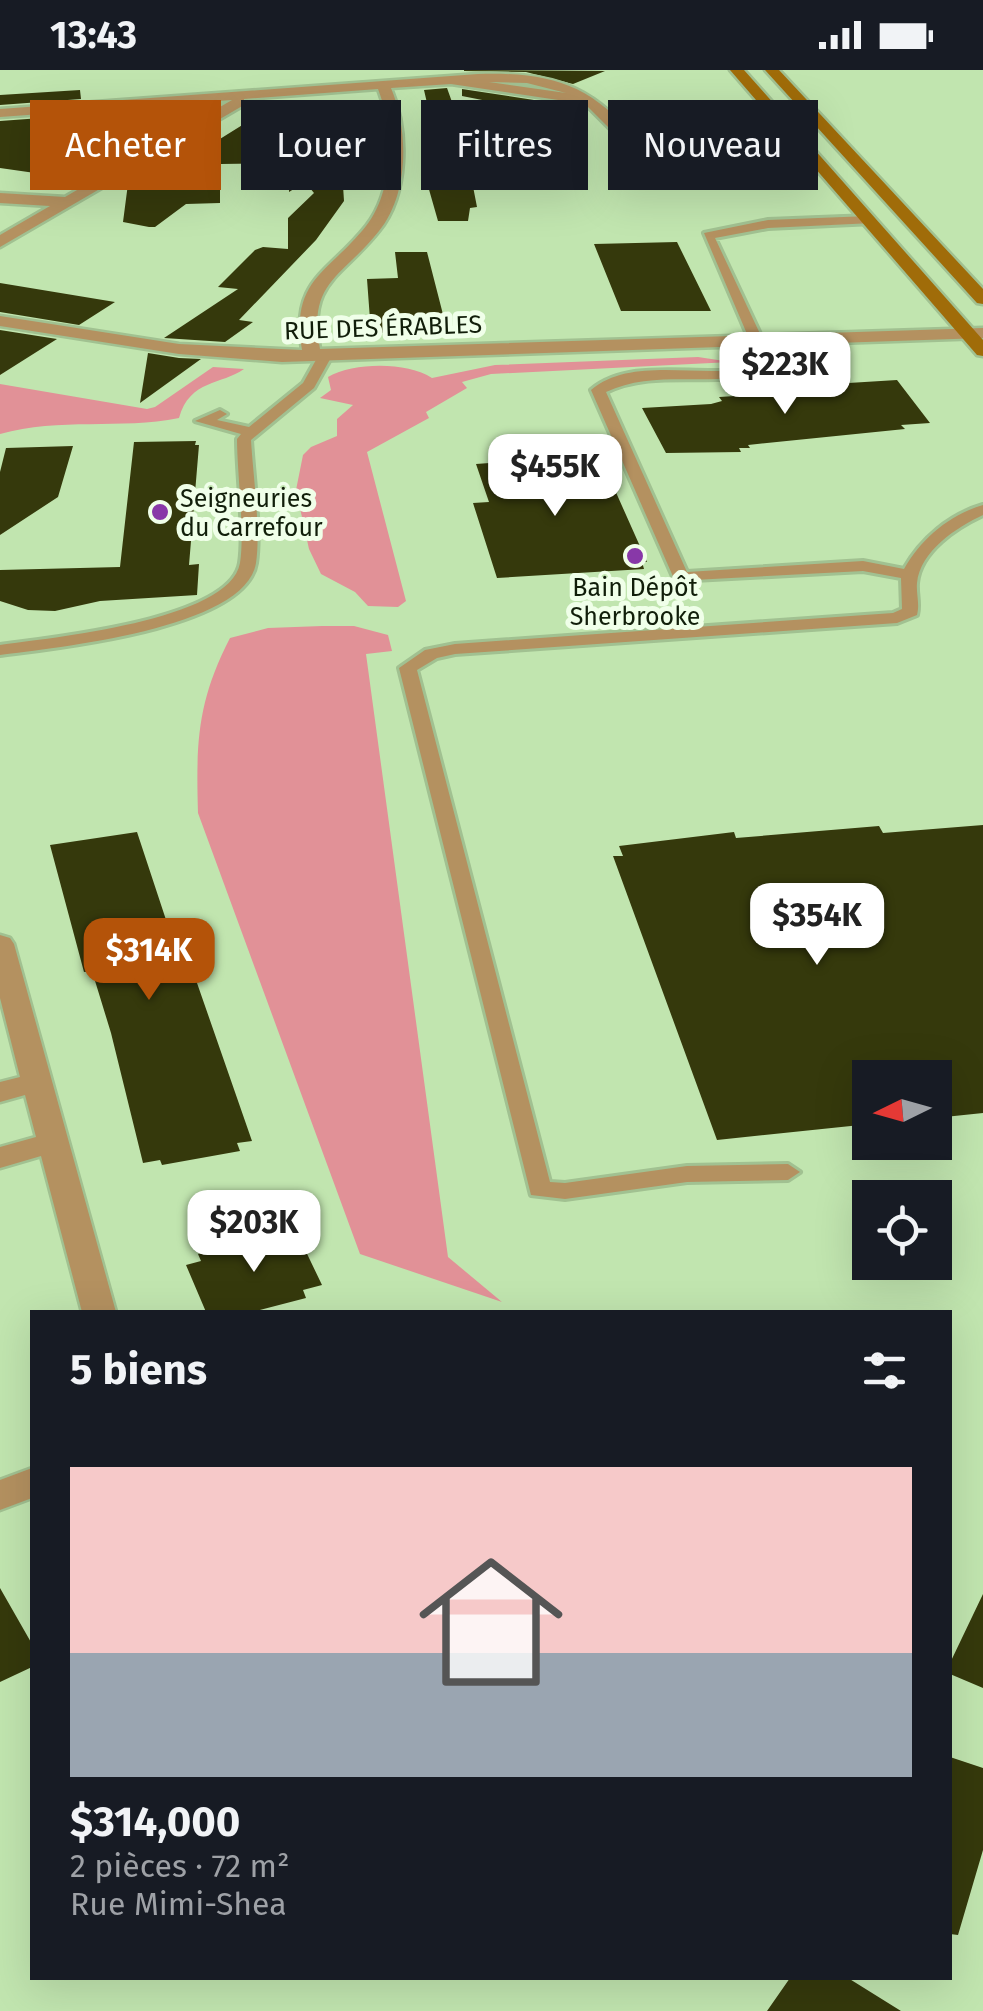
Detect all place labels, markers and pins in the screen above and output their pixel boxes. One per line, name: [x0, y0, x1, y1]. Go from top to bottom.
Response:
pin: $223K: [715, 332, 855, 417]
pin: $455K: [485, 434, 625, 519]
place label: Seigneuries du Carrefour: [180, 484, 323, 543]
marker: Seigneuries du Carrefour: [149, 501, 171, 523]
marker: Bain Dépôt Sherbrooke: [624, 545, 646, 567]
place label: Bain Dépôt Sherbrooke: [570, 573, 700, 632]
pin: $354K: [747, 883, 887, 968]
pin: $314K: [79, 918, 219, 1003]
pin: $203K: [184, 1190, 324, 1275]

